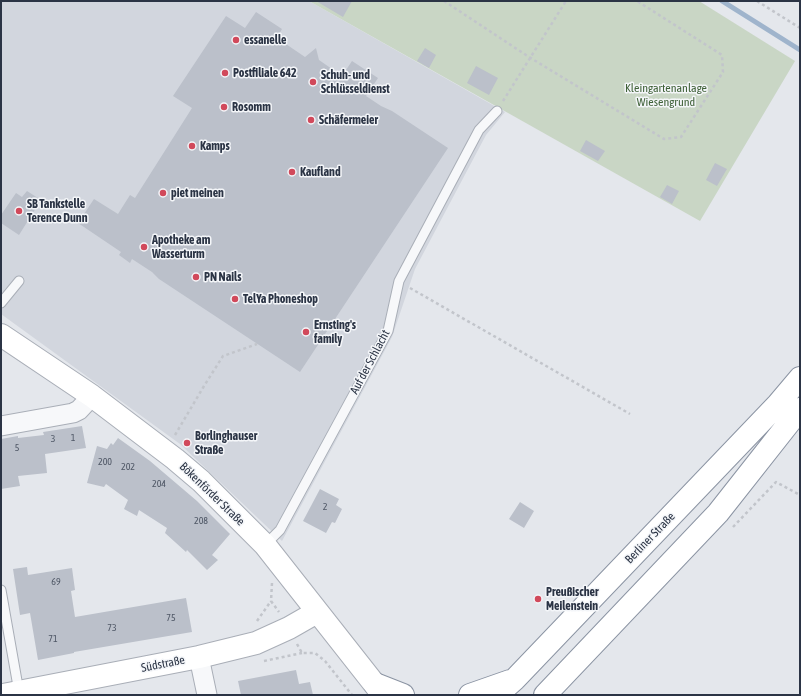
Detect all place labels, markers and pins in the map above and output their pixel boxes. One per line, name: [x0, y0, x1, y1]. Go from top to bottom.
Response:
place label: essanelle: [244, 33, 286, 47]
marker: essanelle: [231, 35, 241, 45]
place label: Postfiliale 642: [233, 66, 297, 80]
marker: Postfiliale 642: [220, 68, 230, 78]
place label: Schuh- und Schlüsseldienst: [321, 68, 390, 96]
marker: Schuh- und Schlüsseldienst: [308, 77, 318, 87]
place label: Rosomm: [232, 100, 271, 114]
marker: Rosomm: [219, 102, 229, 112]
place label: Schäfermeier: [319, 113, 378, 127]
marker: Schäfermeier: [306, 115, 316, 125]
place label: Kamps: [200, 139, 230, 153]
marker: Kamps: [187, 141, 197, 151]
place label: Kaufland: [300, 165, 341, 179]
marker: Kaufland: [287, 167, 297, 177]
place label: piet meinen: [171, 186, 224, 200]
marker: piet meinen: [158, 188, 168, 198]
place label: SB Tankstelle Terence Dunn: [27, 197, 87, 225]
marker: SB Tankstelle Terence Dunn: [14, 206, 24, 216]
place label: Apotheke am Wasserturm: [152, 233, 210, 261]
marker: Apotheke am Wasserturm: [139, 242, 149, 252]
place label: PN Nails: [204, 270, 241, 284]
marker: PN Nails: [191, 272, 201, 282]
place label: TelYa Phoneshop: [243, 292, 318, 306]
marker: TelYa Phoneshop: [230, 294, 240, 304]
place label: Ernsting's family: [314, 318, 356, 346]
marker: Ernsting's family: [301, 327, 311, 337]
place label: Borlinghauser Straße: [195, 429, 257, 457]
marker: Borlinghauser Straße: [182, 438, 192, 448]
place label: Preußischer Meilenstein: [546, 585, 599, 613]
marker: Preußischer Meilenstein: [533, 594, 543, 604]

